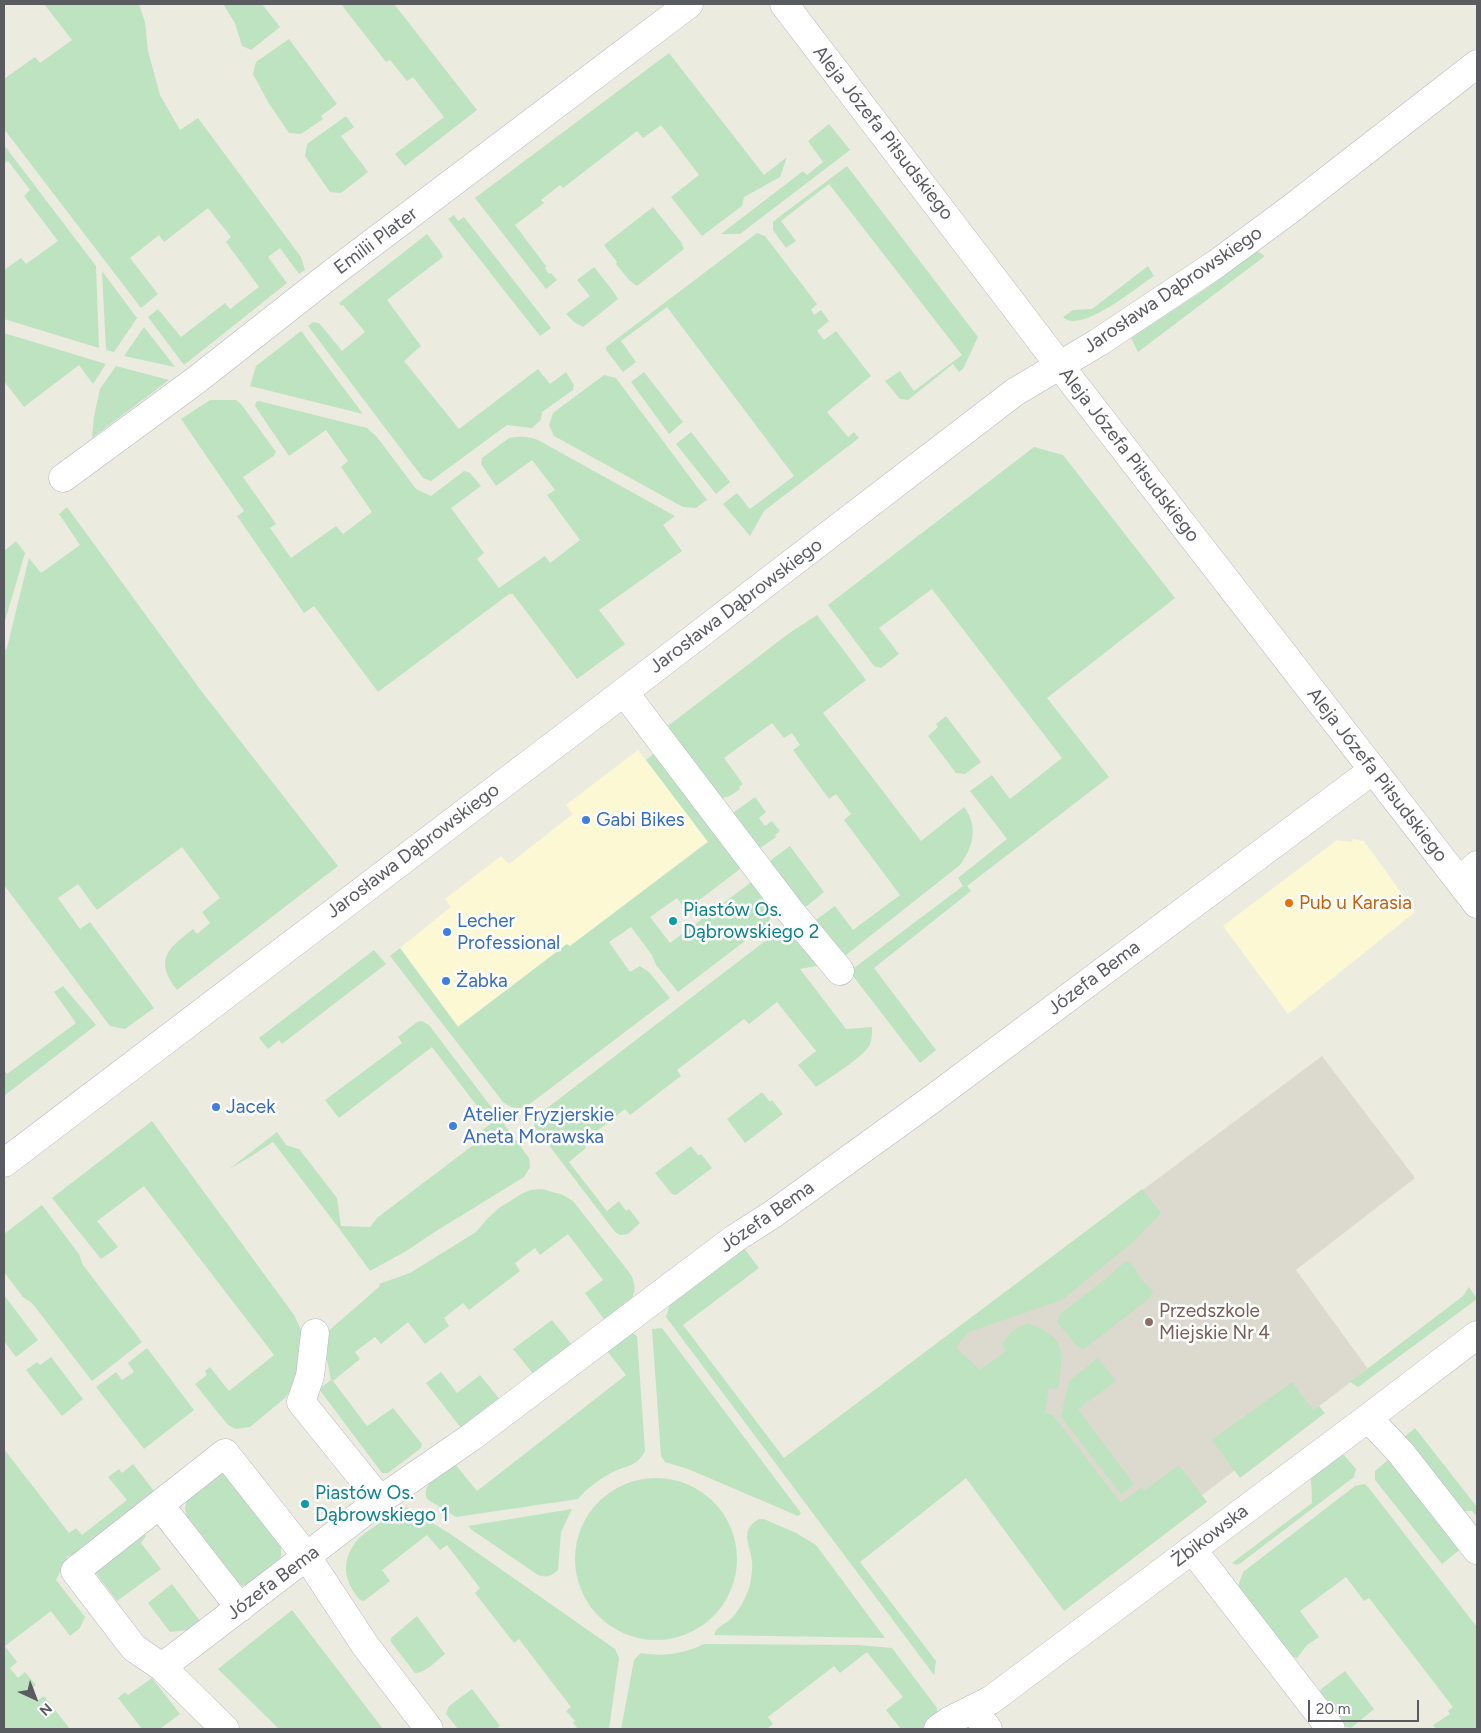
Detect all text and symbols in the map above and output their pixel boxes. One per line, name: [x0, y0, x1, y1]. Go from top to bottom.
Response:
street label: Aleja Józefa Piłsudskiego: [808, 41, 958, 225]
street label: Emilii Plater: [330, 202, 422, 280]
street label: Jarosława Dąbrowskiego: [1079, 222, 1267, 358]
street label: Aleja Józefa Piłsudskiego: [1054, 363, 1204, 547]
street label: Jarosława Dąbrowskiego: [645, 533, 827, 679]
street label: Aleja Józefa Piłsudskiego: [1302, 683, 1452, 867]
street label: Jarosława Dąbrowskiego: [322, 778, 504, 924]
place label: Gabi Bikes: [596, 809, 685, 831]
marker: Gabi Bikes: [580, 814, 592, 826]
place label: Pub u Karasia: [1299, 892, 1412, 914]
marker: Pub u Karasia: [1283, 897, 1295, 909]
place label: Piastów Os. Dąbrowskiego 2: [683, 899, 819, 943]
place label: Lecher Professional: [457, 910, 560, 954]
marker: Piastów Os. Dąbrowskiego 2: [667, 915, 679, 927]
marker: Lecher Professional: [441, 926, 453, 938]
street label: Józefa Bema: [1043, 936, 1145, 1020]
place label: Żabka: [456, 970, 508, 992]
marker: Żabka: [440, 975, 452, 987]
place label: Jacek: [226, 1096, 275, 1118]
marker: Jacek: [210, 1101, 222, 1113]
place label: Atelier Fryzjerskie Aneta Morawska: [463, 1104, 614, 1148]
marker: Atelier Fryzjerskie Aneta Morawska: [447, 1120, 459, 1132]
street label: Józefa Bema: [716, 1176, 818, 1258]
place label: Przedszkole Miejskie Nr 4: [1159, 1300, 1270, 1344]
marker: Przedszkole Miejskie Nr 4: [1143, 1316, 1155, 1328]
place label: Piastów Os. Dąbrowskiego 1: [315, 1482, 449, 1526]
marker: Piastów Os. Dąbrowskiego 1: [299, 1498, 311, 1510]
street label: Żbikowska: [1167, 1500, 1253, 1572]
street label: Józefa Bema: [222, 1541, 324, 1625]
north arrow: [10, 1673, 60, 1723]
scale bar: [1311, 1690, 1422, 1722]
text: N: [36, 1699, 55, 1719]
text: 20 m: [1316, 1700, 1350, 1718]

